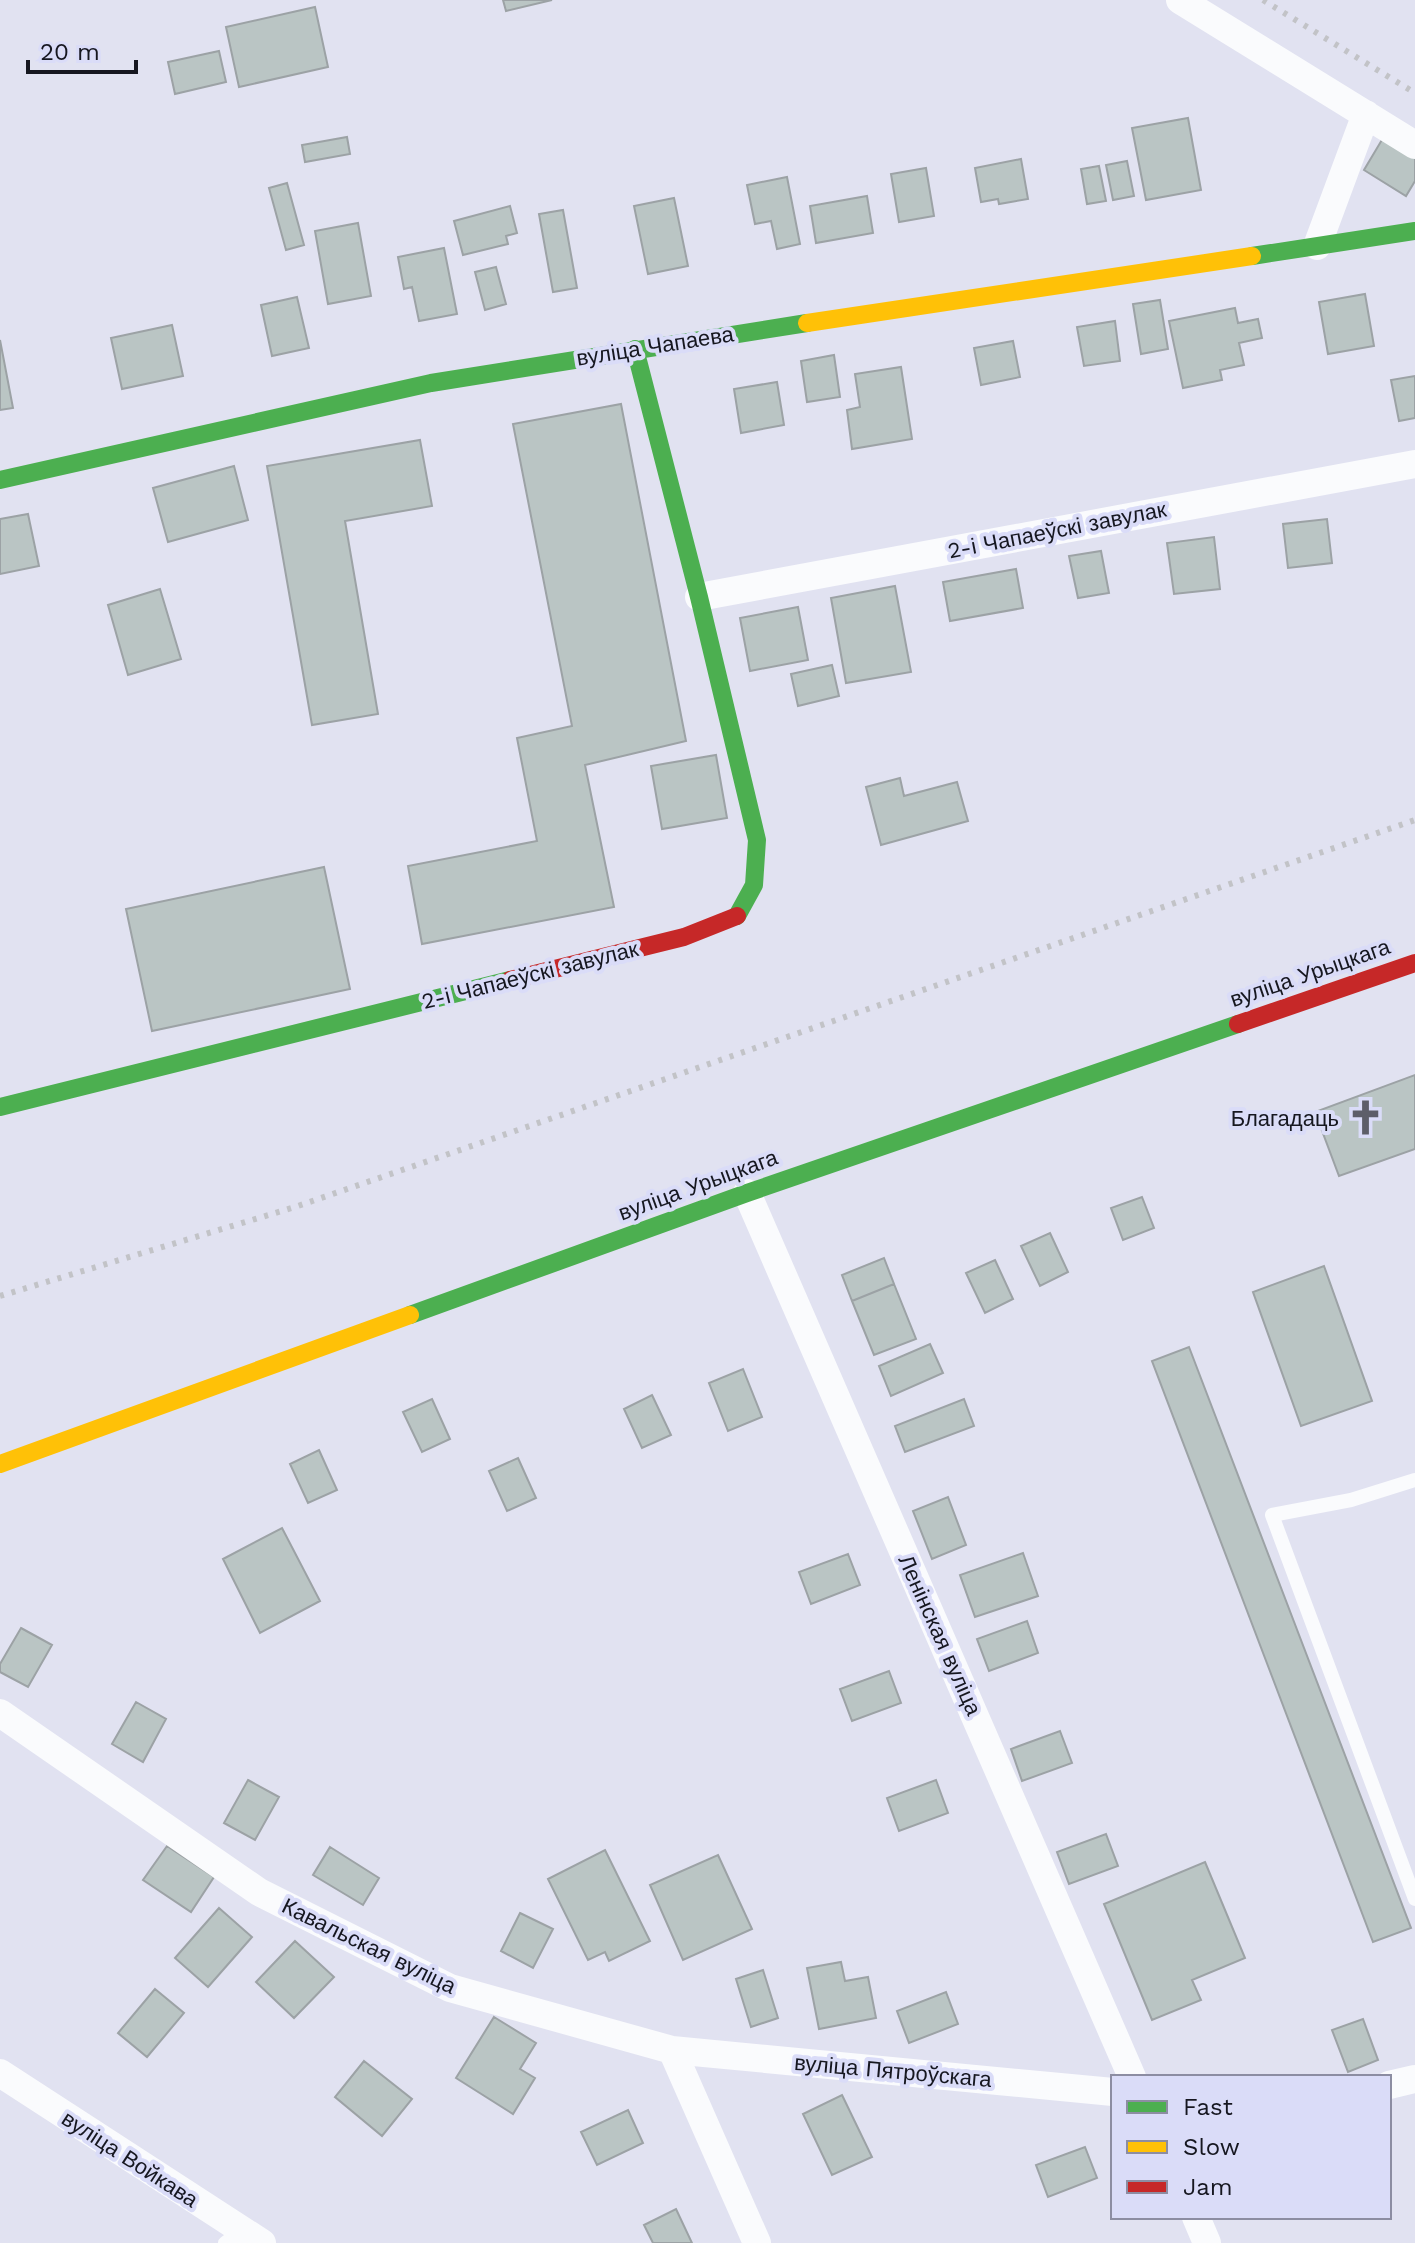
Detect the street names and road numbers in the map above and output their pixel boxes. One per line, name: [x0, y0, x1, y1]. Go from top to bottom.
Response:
street label: вуліца Чапаева: [575, 321, 736, 371]
street label: 2-і Чапаеўскі завулак: [946, 496, 1169, 563]
street label: вуліца Урыцкага: [1227, 934, 1394, 1012]
street label: 2-і Чапаеўскі завулак: [419, 936, 641, 1014]
street label: вуліца Урыцкага: [615, 1144, 782, 1225]
street label: Ленінская вуліца: [893, 1551, 987, 1720]
street label: Кавальская вуліца: [278, 1893, 461, 1999]
street label: вуліца Пятроўскага: [793, 2050, 994, 2092]
street label: вуліца Войкава: [57, 2106, 203, 2213]

